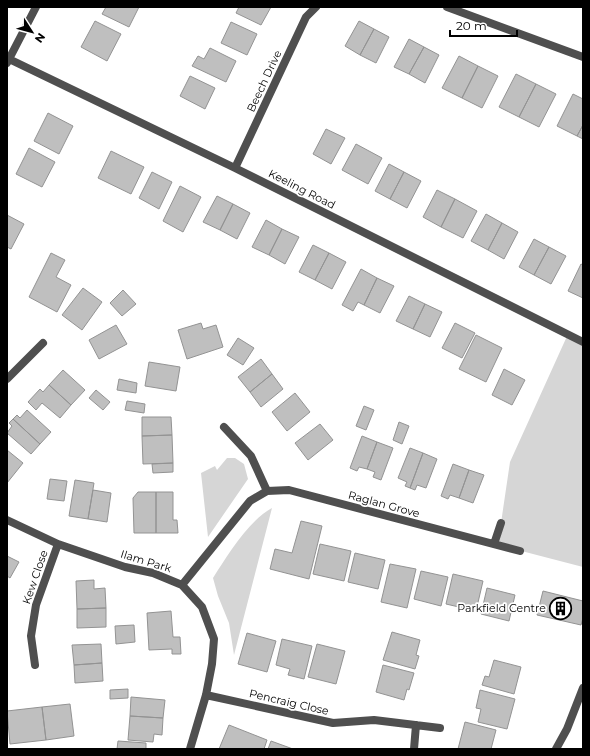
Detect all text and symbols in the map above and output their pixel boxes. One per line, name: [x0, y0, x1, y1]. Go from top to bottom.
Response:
north arrow: [12, 12, 52, 52]
scale bar: [450, 12, 517, 38]
text: 20 m: [456, 18, 487, 33]
text: N: [32, 30, 48, 46]
street label: Beech Drive: [244, 47, 285, 114]
street label: Keeling Road: [266, 166, 338, 212]
street label: Raglan Grove: [347, 488, 422, 520]
street label: Ilam Park: [119, 547, 174, 575]
street label: Kew Close: [19, 548, 51, 606]
building icon: Parkfield Centre: [548, 595, 574, 621]
place label: Parkfield Centre: [457, 601, 546, 615]
street label: Pencraig Close: [248, 686, 331, 718]

